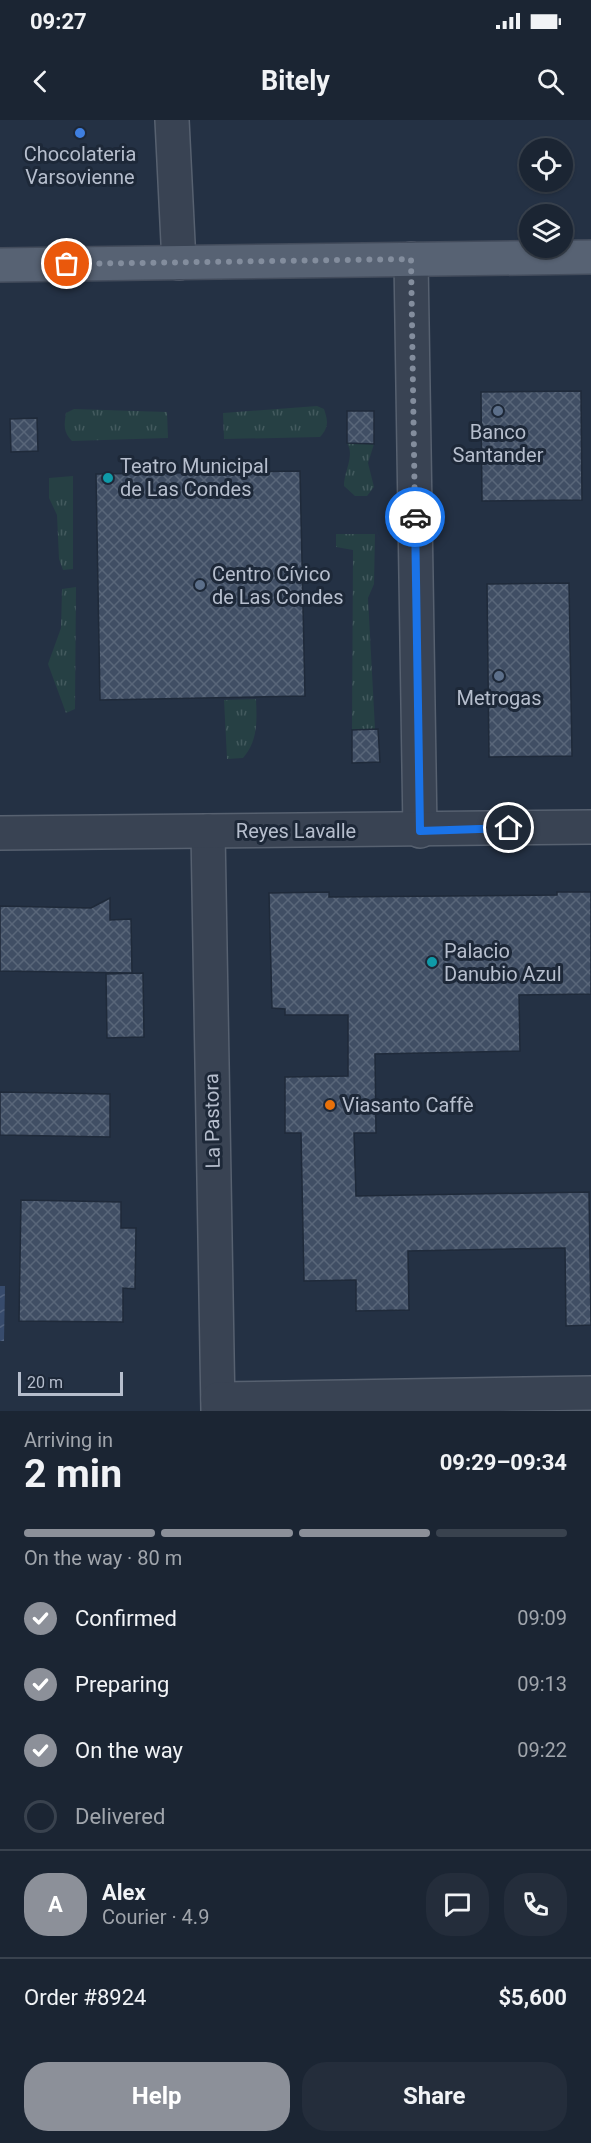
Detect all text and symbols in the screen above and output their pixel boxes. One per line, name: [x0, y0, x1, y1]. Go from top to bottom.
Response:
text: 09:27: [30, 9, 87, 34]
icon: back: [24, 65, 57, 98]
text: Bitely: [261, 65, 330, 97]
icon: search: [534, 65, 567, 98]
marker: Chocolateria Varsovienne: [73, 126, 87, 140]
map controls: [519, 138, 573, 258]
button: locate: [519, 138, 573, 192]
place label: Chocolateria Varsovienne: [24, 142, 136, 189]
button: layers: [519, 204, 573, 258]
pin: [41, 238, 92, 289]
icon: bag: [50, 247, 83, 280]
marker: Banco Santander: [491, 404, 505, 418]
place label: Banco Santander: [453, 420, 544, 467]
place label: Teatro Municipal de Las Condes: [120, 454, 269, 501]
marker: Teatro Municipal de Las Condes: [101, 471, 115, 485]
courier: [385, 487, 445, 547]
icon: car: [399, 501, 432, 534]
place label: Centro Cívico de Las Condes: [212, 562, 343, 609]
marker: Centro Cívico de Las Condes: [193, 578, 207, 592]
marker: Metrogas: [492, 669, 506, 683]
place label: Metrogas: [456, 686, 542, 710]
pin: [483, 802, 534, 853]
icon: home: [492, 811, 525, 844]
street label: Reyes Lavalle: [236, 819, 356, 843]
place label: Palacio Danubio Azul: [444, 939, 562, 986]
marker: Palacio Danubio Azul: [425, 955, 439, 969]
street label: La Pastora: [199, 1073, 225, 1169]
place label: Viasanto Caffè: [342, 1093, 474, 1117]
marker: Viasanto Caffè: [323, 1098, 337, 1112]
scale bar: [18, 1369, 123, 1396]
text: 20 m: [27, 1373, 63, 1392]
text: Arriving in: [24, 1428, 113, 1452]
text: 09:29–09:34: [440, 1450, 567, 1475]
text: 2 min: [24, 1451, 122, 1497]
text: On the way · 80 m: [24, 1546, 182, 1570]
icon: check: [24, 1602, 57, 1635]
text: Confirmed: [75, 1606, 177, 1631]
text: 09:09: [517, 1606, 567, 1630]
icon: check: [24, 1668, 57, 1701]
text: Preparing: [75, 1672, 169, 1697]
text: 09:13: [517, 1672, 567, 1696]
icon: check: [24, 1734, 57, 1767]
text: On the way: [75, 1738, 183, 1763]
text: 09:22: [517, 1738, 567, 1762]
text: Delivered: [75, 1804, 165, 1829]
button: chat: [426, 1873, 489, 1936]
button: phone: [504, 1873, 567, 1936]
text: Alex: [102, 1880, 146, 1905]
text: A: [48, 1892, 63, 1917]
text: Courier · 4.9: [102, 1905, 209, 1929]
text: Order #8924: [24, 1985, 146, 2010]
text: $5,600: [498, 1985, 567, 2010]
button: Help: [24, 2062, 290, 2131]
button: Share: [302, 2062, 567, 2131]

